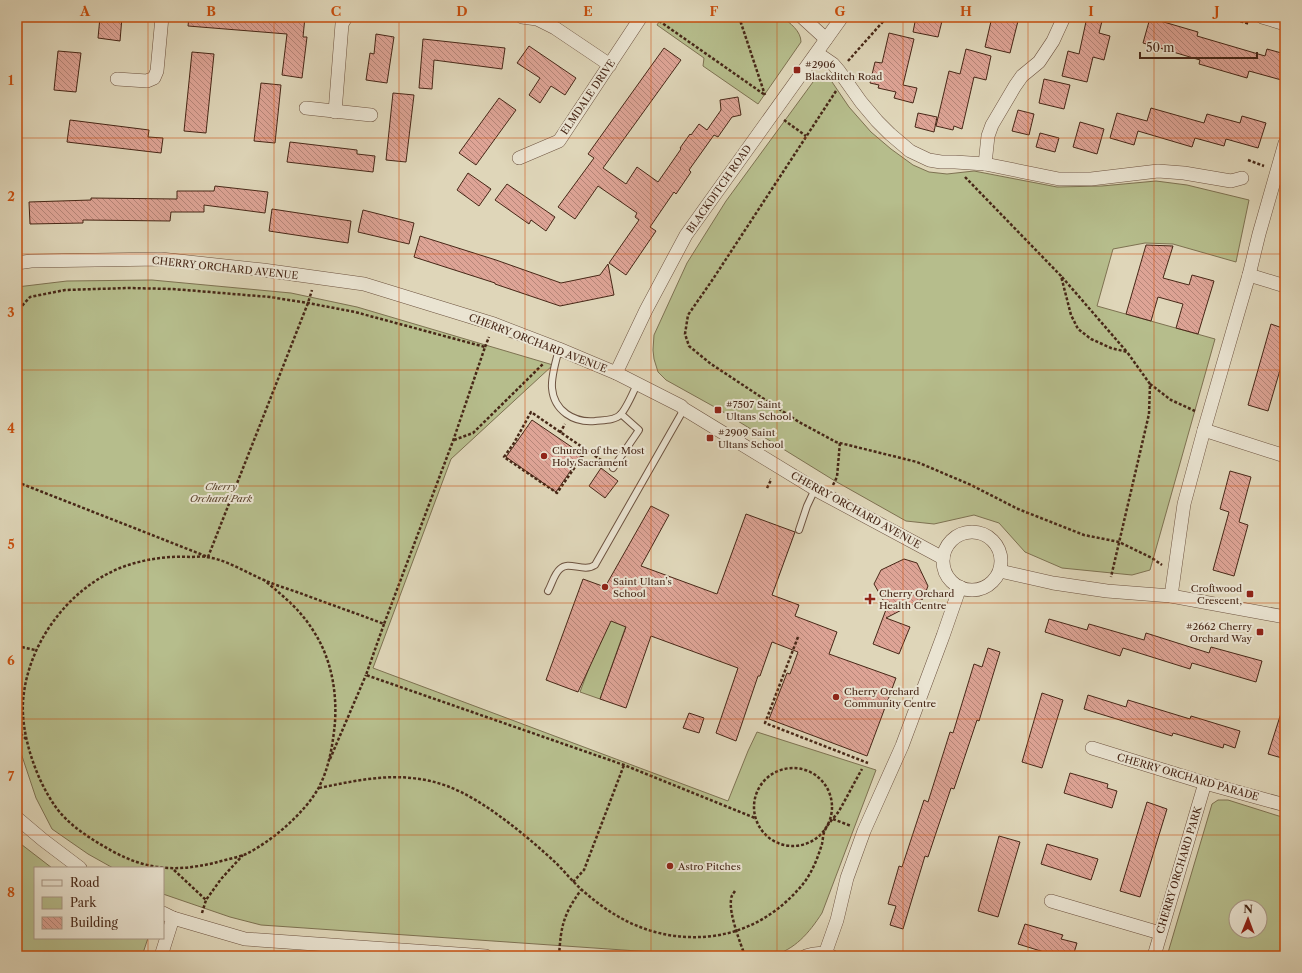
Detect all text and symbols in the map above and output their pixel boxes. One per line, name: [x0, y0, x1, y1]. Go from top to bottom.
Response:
text: A: [79, 3, 91, 19]
text: B: [206, 3, 216, 19]
text: C: [331, 3, 341, 19]
text: D: [456, 3, 468, 19]
text: E: [583, 3, 593, 19]
text: F: [710, 3, 719, 19]
text: G: [834, 3, 846, 19]
text: H: [960, 3, 972, 19]
text: I: [1088, 3, 1094, 19]
text: J: [1212, 3, 1220, 19]
scale bar: [1140, 34, 1257, 60]
text: 50 m: [1146, 40, 1175, 55]
street label: ELMDALE DRIVE: [558, 57, 618, 137]
place label: #2906 Blackditch Road: [805, 58, 882, 83]
marker: #2906 Blackditch Road: [792, 65, 802, 75]
text: 1: [8, 72, 14, 88]
street label: BLACKDITCH ROAD: [684, 142, 754, 236]
text: 2: [7, 188, 15, 204]
street label: CHERRY ORCHARD AVENUE: [151, 254, 299, 282]
text: 3: [7, 304, 15, 320]
street label: CHERRY ORCHARD AVENUE: [467, 311, 609, 375]
place label: #7507 Saint Ultans School: [726, 398, 792, 423]
marker: #7507 Saint Ultans School: [713, 405, 723, 415]
text: 4: [7, 420, 15, 436]
place label: #2909 Saint Ultans School: [718, 426, 784, 451]
marker: #2909 Saint Ultans School: [705, 433, 715, 443]
place label: Church of the Most Holy Sacrament: [552, 444, 645, 469]
marker: Church of the Most Holy Sacrament: [539, 451, 549, 461]
street label: CHERRY ORCHARD AVENUE: [789, 469, 924, 551]
park label: Cherry Orchard Park: [190, 480, 253, 505]
text: 5: [7, 536, 15, 552]
place label: Saint Ultan’s School: [613, 575, 672, 600]
marker: Saint Ultan’s School: [600, 582, 610, 592]
place label: Croftwood Crescent,: [1191, 582, 1242, 607]
place label: Cherry Orchard Health Centre: [879, 587, 954, 612]
marker: Croftwood Crescent,: [1245, 589, 1255, 599]
marker: Cherry Orchard Health Centre: [864, 593, 876, 605]
place label: #2662 Cherry Orchard Way: [1186, 620, 1252, 645]
marker: #2662 Cherry Orchard Way: [1255, 627, 1265, 637]
text: 6: [7, 652, 15, 668]
place label: Cherry Orchard Community Centre: [844, 685, 937, 710]
marker: Cherry Orchard Community Centre: [831, 692, 841, 702]
street label: CHERRY ORCHARD PARADE: [1116, 750, 1261, 804]
text: 7: [8, 768, 15, 784]
street label: CHERRY ORCHARD PARK: [1153, 804, 1205, 935]
place label: Astro Pitches: [677, 860, 741, 873]
marker: Astro Pitches: [665, 861, 675, 871]
legend: [34, 867, 164, 939]
text: Road: [70, 875, 100, 890]
text: 8: [7, 884, 15, 900]
text: Park: [70, 895, 97, 910]
north arrow: [1228, 899, 1268, 939]
text: N: [1243, 902, 1254, 916]
text: Building: [70, 915, 118, 930]

